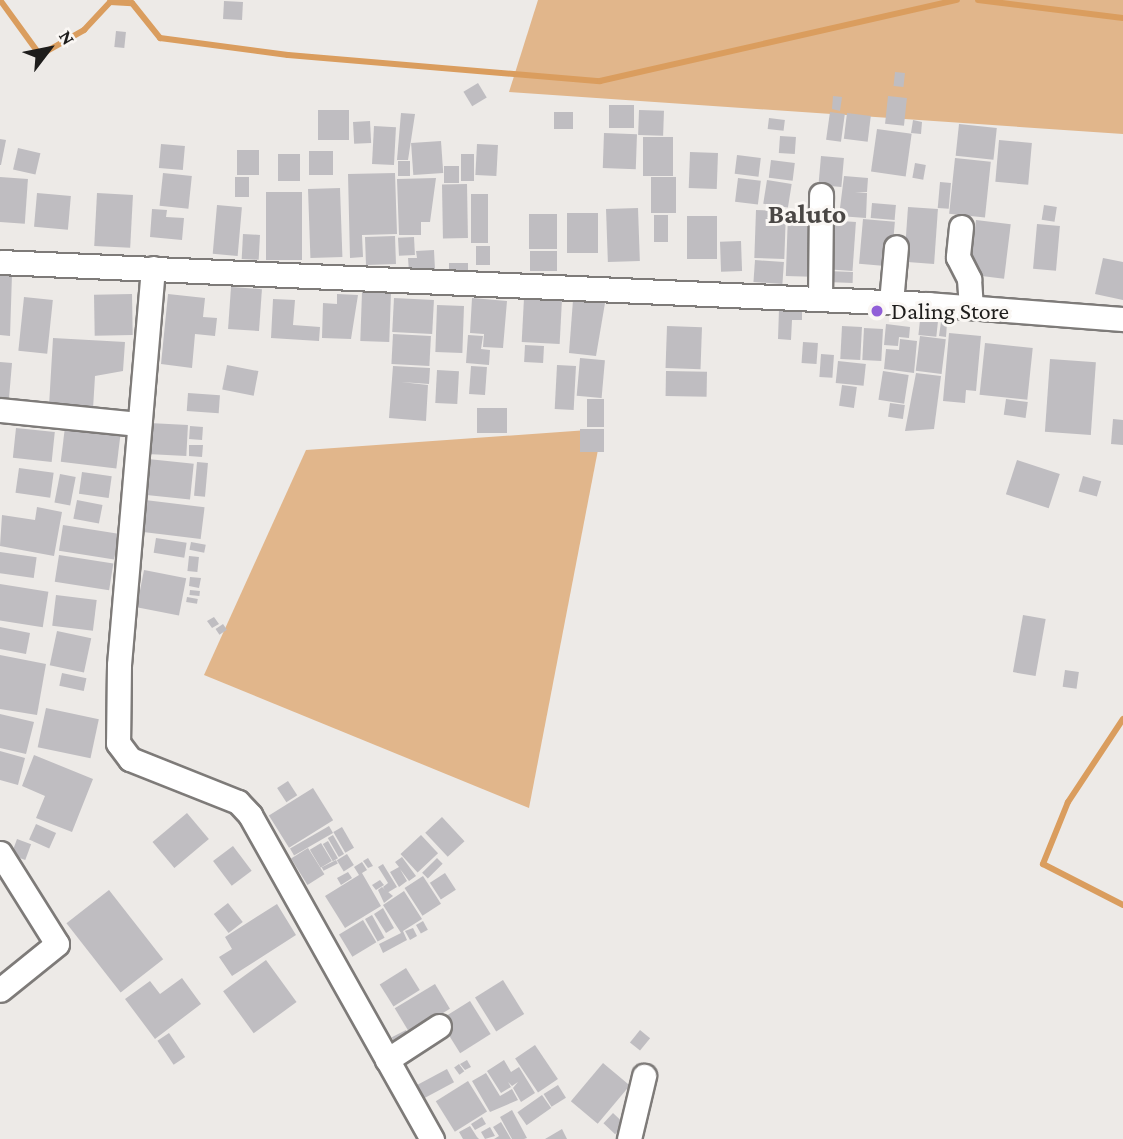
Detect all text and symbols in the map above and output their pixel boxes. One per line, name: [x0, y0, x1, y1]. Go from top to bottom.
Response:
north arrow: [14, 14, 84, 84]
text: N: [55, 27, 80, 49]
district label: Baluto: [768, 197, 846, 231]
place label: Daling Store: [891, 297, 1009, 325]
marker: Daling Store: [869, 303, 885, 319]

